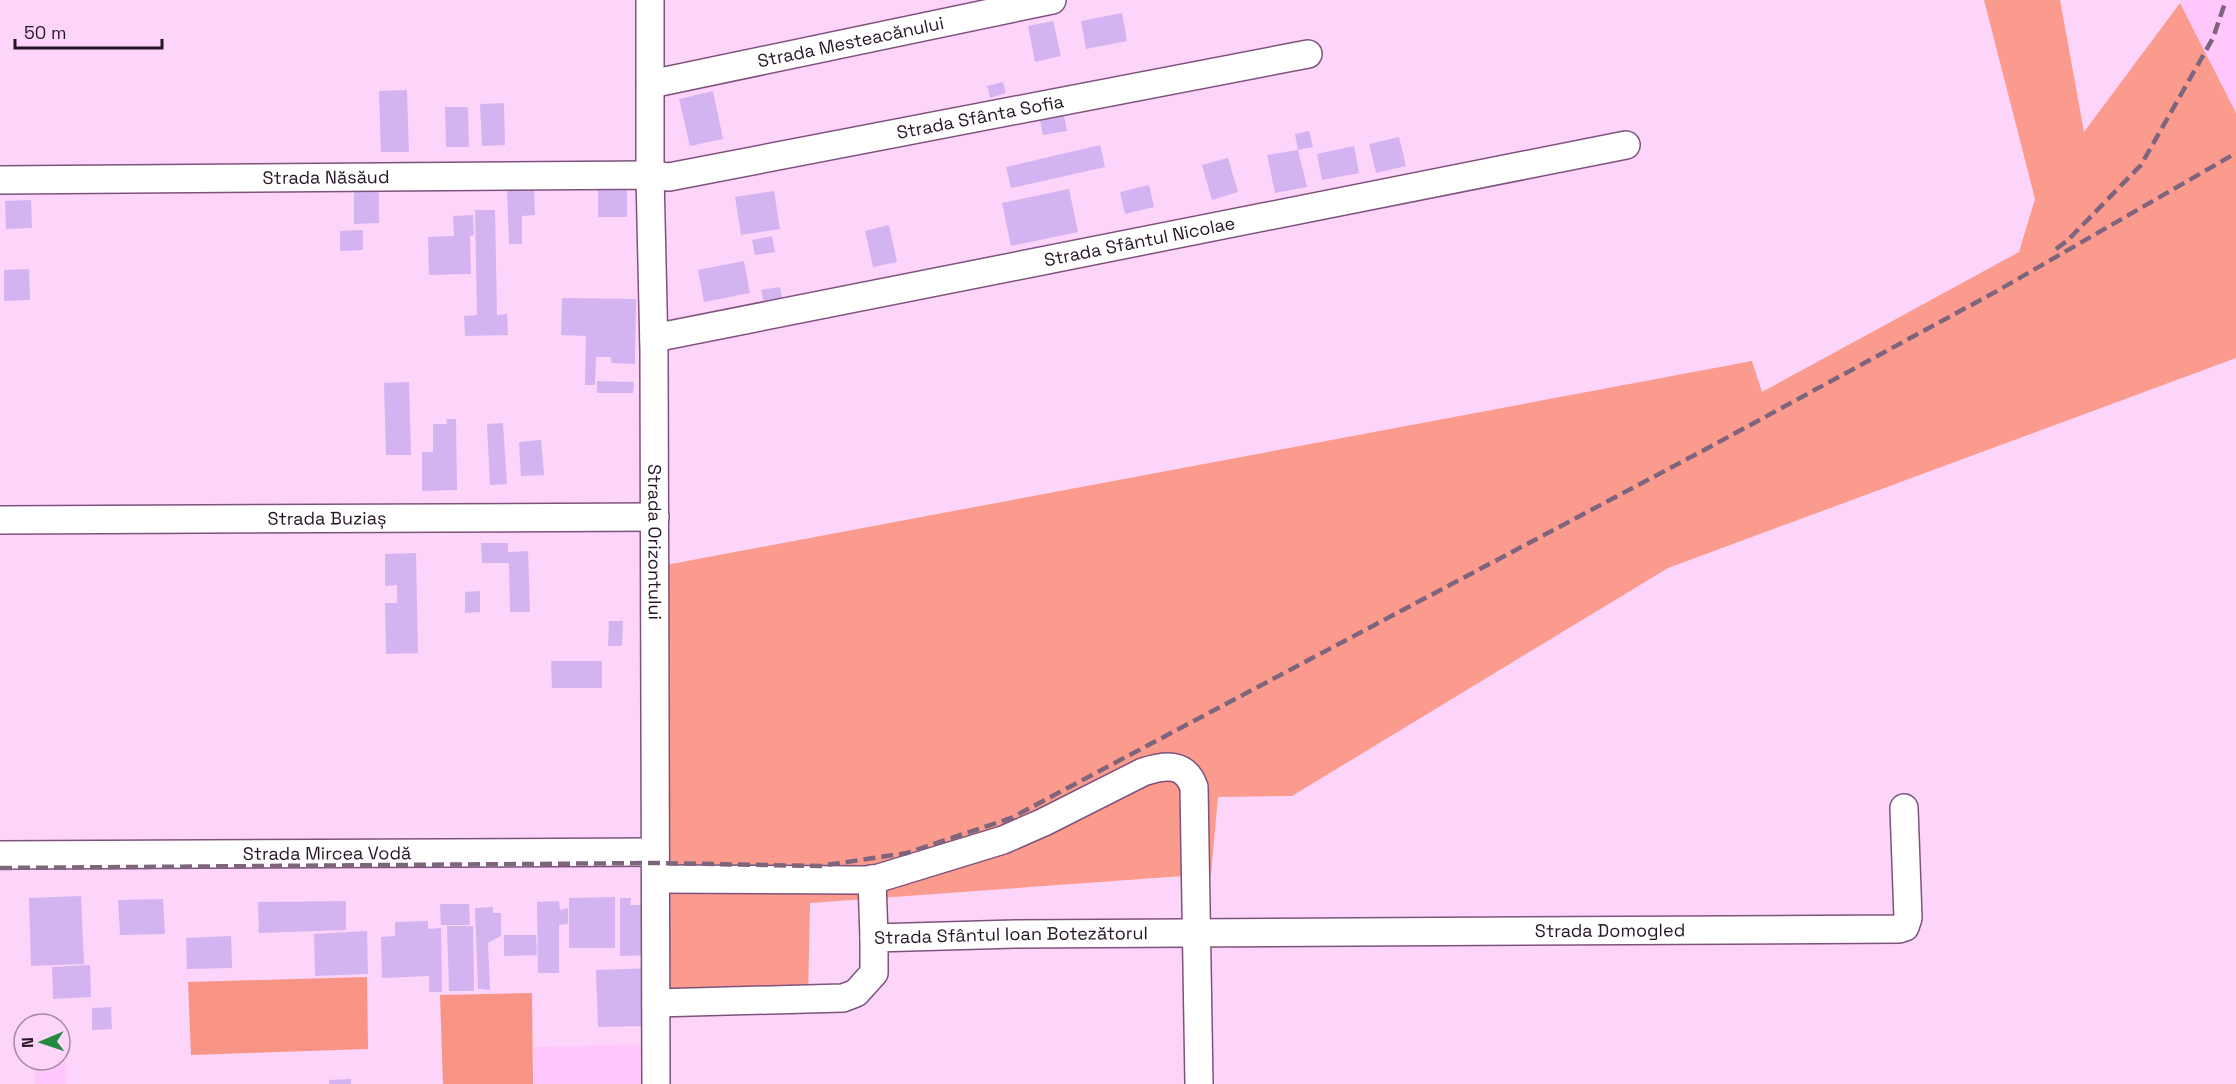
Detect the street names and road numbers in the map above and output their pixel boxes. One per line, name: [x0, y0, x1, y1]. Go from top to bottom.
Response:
street label: Strada Mesteacănului: [755, 11, 946, 72]
street label: Strada Sfânta Sofia: [895, 89, 1066, 144]
street label: Strada Năsăud: [262, 165, 390, 189]
street label: Strada Sfântul Nicolae: [1042, 211, 1237, 271]
street label: Strada Orizontului: [643, 464, 667, 620]
street label: Strada Buziaș: [267, 506, 387, 530]
street label: Strada Mircea Vodă: [243, 841, 411, 865]
street label: Strada Domogled: [1535, 918, 1685, 942]
street label: Strada Sfântul Ioan Botezătorul: [874, 921, 1148, 949]

